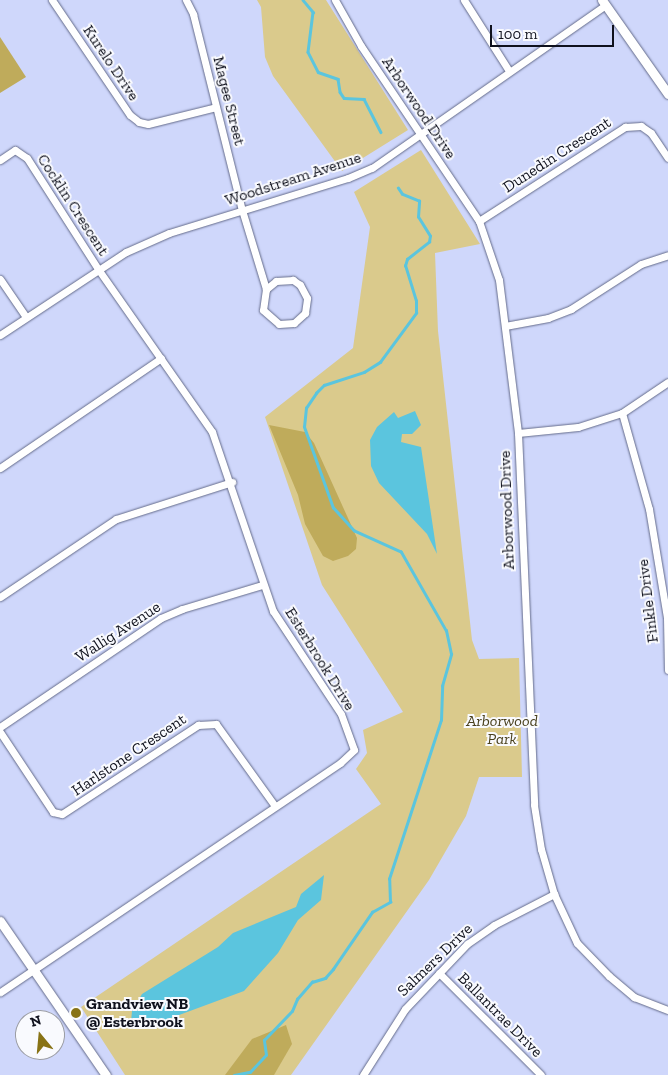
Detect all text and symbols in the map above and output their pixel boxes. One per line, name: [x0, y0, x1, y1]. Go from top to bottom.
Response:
scale bar: [493, 15, 617, 47]
street label: Kurelo Drive: [79, 22, 143, 104]
text: 100 m: [498, 25, 537, 43]
street label: Arborwood Drive: [378, 53, 460, 163]
street label: Magee Street: [209, 54, 249, 148]
street label: Dunedin Crescent: [500, 113, 614, 197]
street label: Woodstream Avenue: [222, 148, 364, 210]
street label: Cocklin Crescent: [33, 151, 113, 259]
street label: Arborwood Drive: [495, 450, 519, 570]
street label: Finkle Drive: [633, 558, 663, 644]
street label: Wallig Avenue: [72, 597, 164, 667]
street label: Esterbrook Drive: [281, 604, 359, 714]
street label: Harlstone Crescent: [68, 710, 190, 800]
park label: Arborwood Park: [466, 711, 538, 749]
street label: Salmers Drive: [393, 919, 477, 1001]
street label: Ballantrae Drive: [454, 969, 546, 1061]
place label: Grandview NB @ Esterbrook: [86, 994, 189, 1032]
marker: Grandview NB @ Esterbrook: [70, 1007, 82, 1019]
north arrow: [15, 1010, 65, 1060]
text: N: [28, 1011, 43, 1031]

